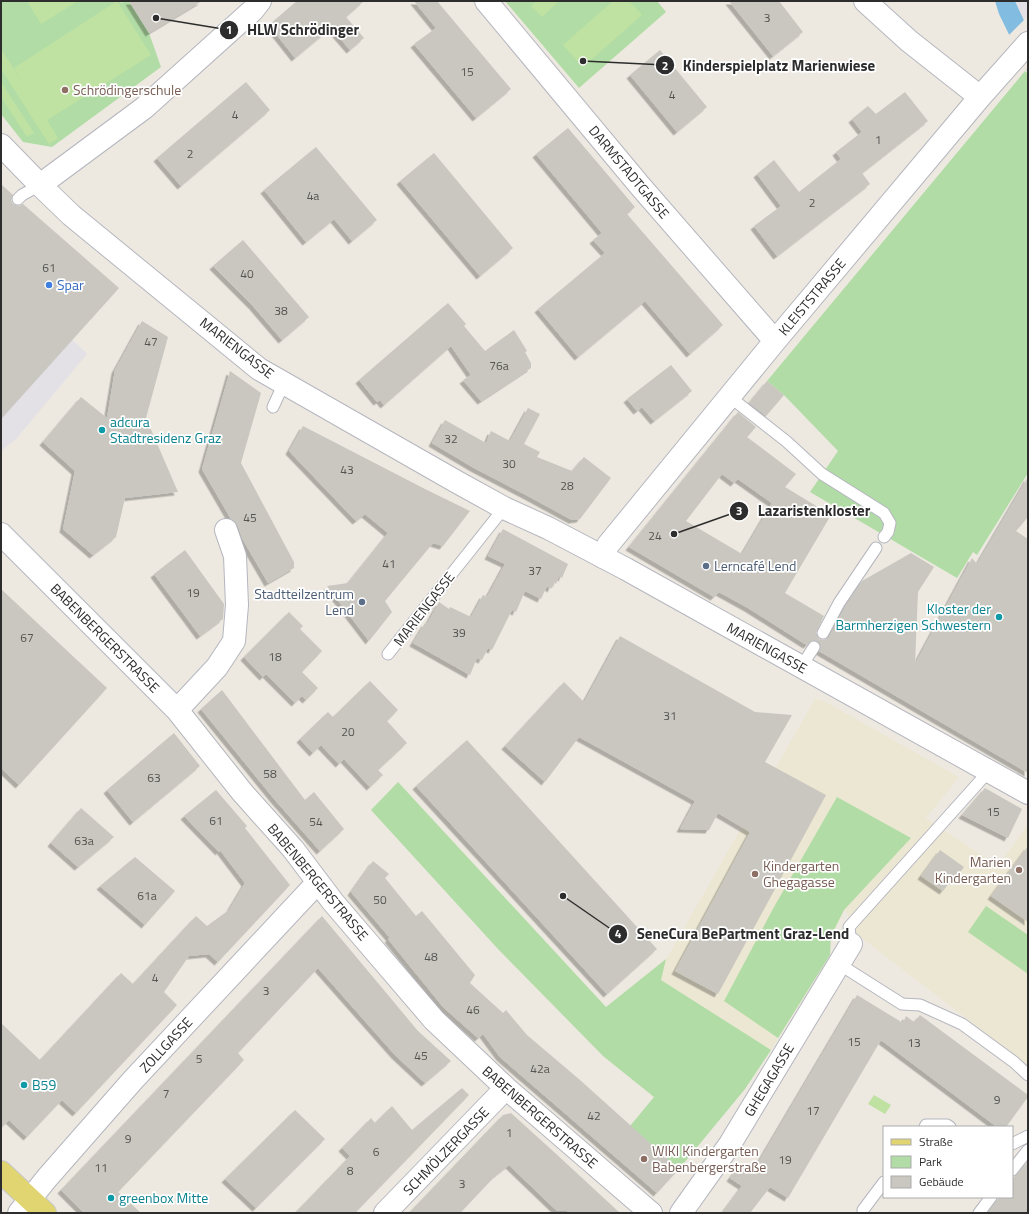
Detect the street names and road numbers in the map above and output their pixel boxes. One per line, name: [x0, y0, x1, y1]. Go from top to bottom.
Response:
street label: DARMSTADTGASSE: [584, 121, 675, 223]
street label: KLEISTSTRASSE: [773, 253, 851, 340]
street label: MARIENGASSE: [196, 312, 279, 383]
street label: MARIENGASSE: [388, 567, 459, 650]
street label: BABENBERGERSTRASSE: [46, 578, 165, 697]
street label: MARIENGASSE: [723, 617, 812, 678]
street label: BABENBERGERSTRASSE: [263, 819, 374, 945]
street label: ZOLLGASSE: [134, 1012, 197, 1077]
street label: GHEGAGASSE: [738, 1039, 799, 1120]
street label: BABENBERGERSTRASSE: [478, 1060, 603, 1173]
street label: SCHMÖLZERGASSE: [398, 1101, 494, 1200]

